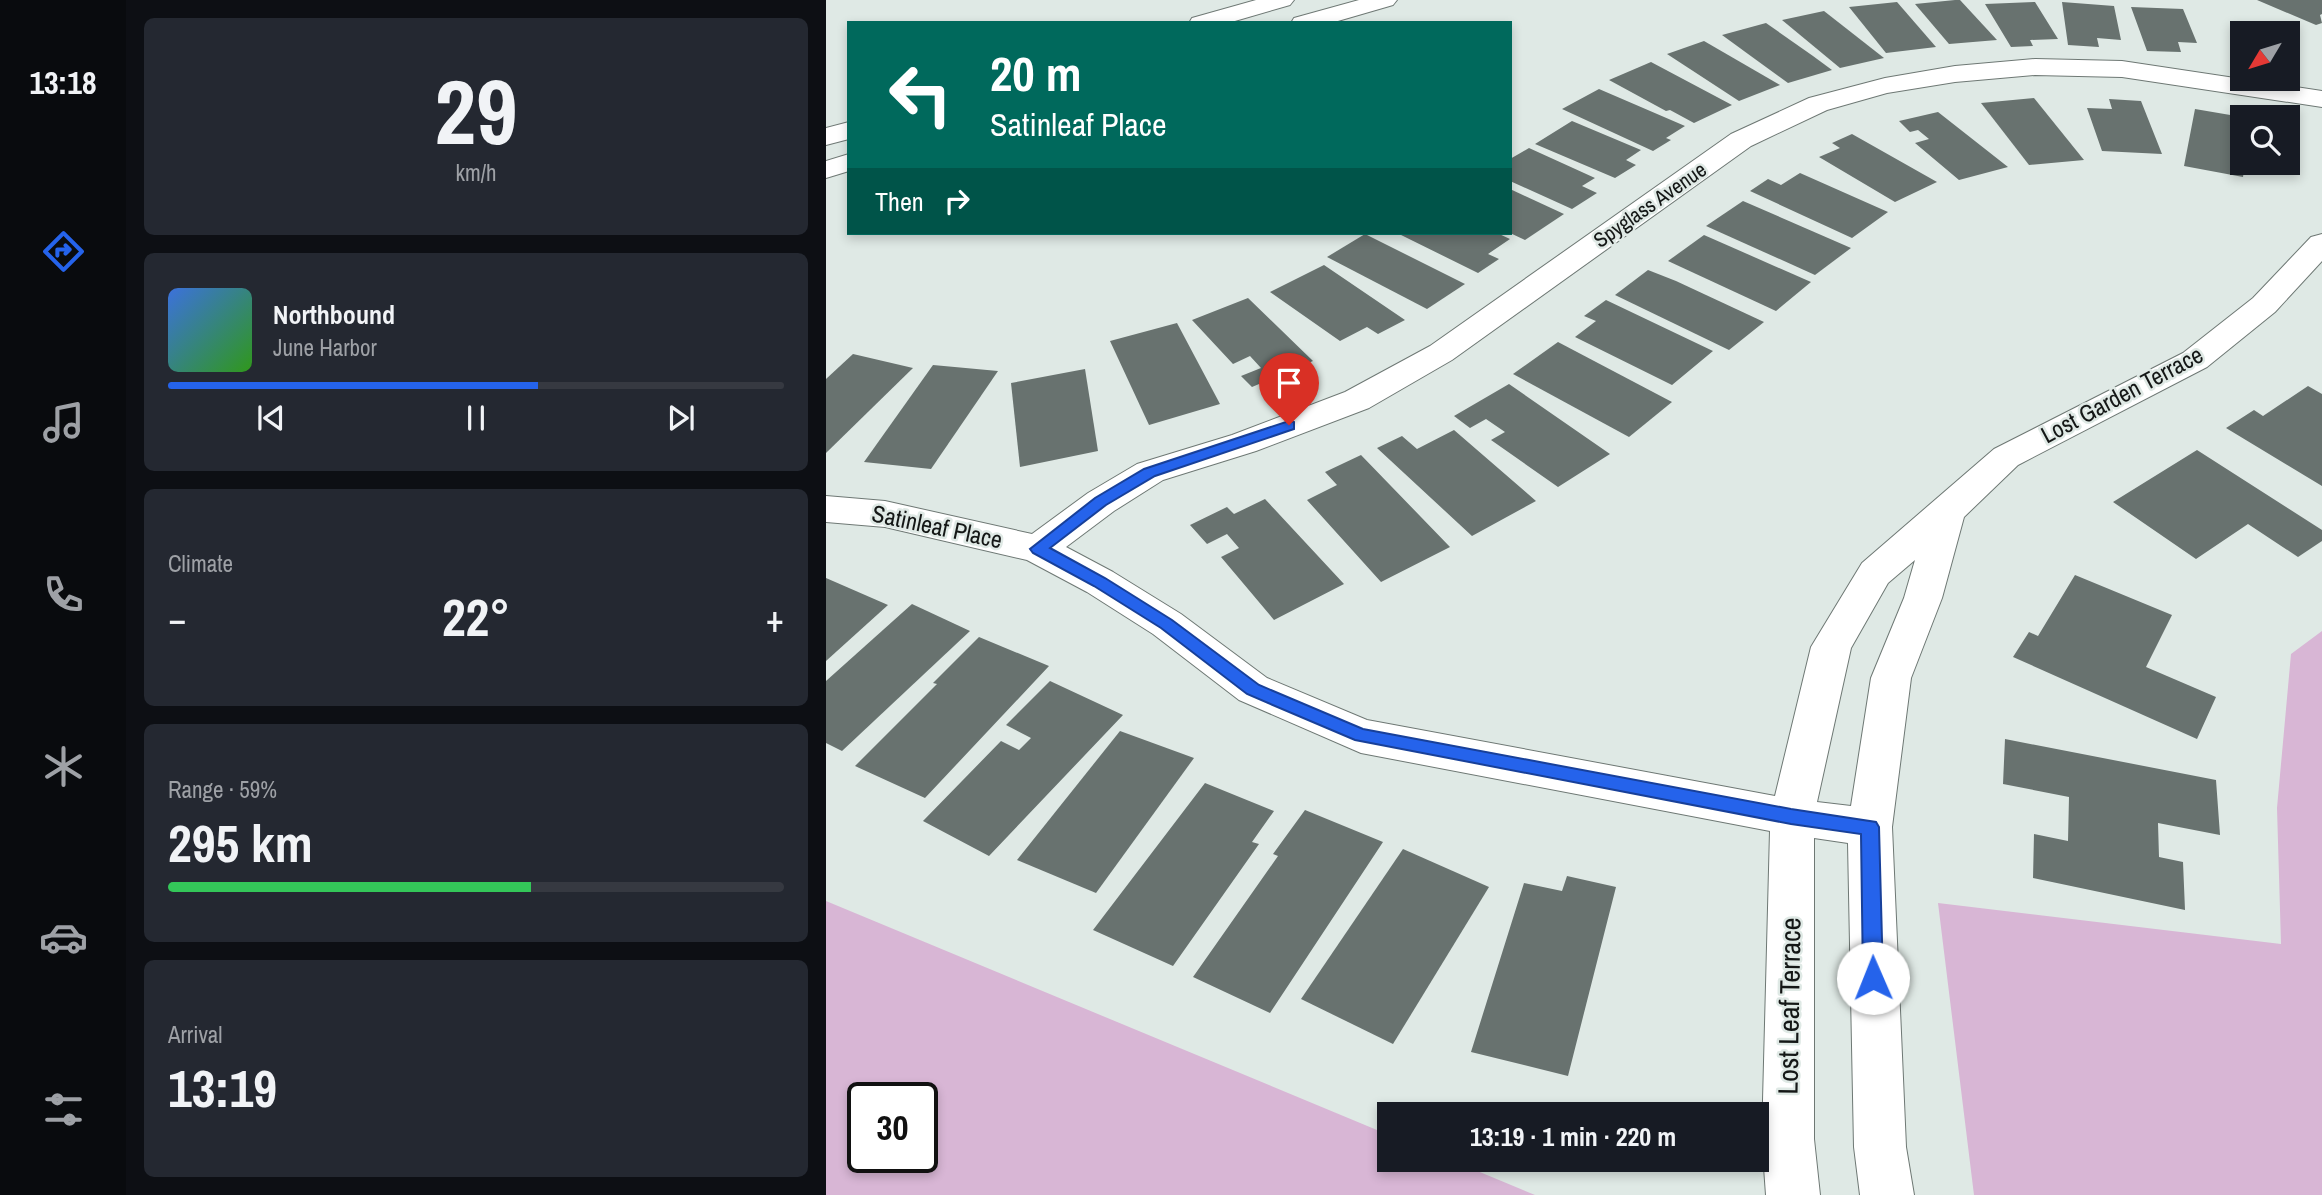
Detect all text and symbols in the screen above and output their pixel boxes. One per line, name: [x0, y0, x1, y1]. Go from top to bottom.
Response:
north arrow: [2230, 21, 2300, 91]
map controls: [2230, 21, 2300, 175]
text: 20 m: [990, 40, 1082, 106]
icon: left: [875, 49, 966, 140]
text: 29: [435, 50, 518, 172]
text: 13:18: [29, 61, 97, 104]
text: Satinleaf Place: [990, 103, 1167, 146]
button: search: [2230, 105, 2300, 175]
street label: Spyglass Avenue: [1587, 155, 1712, 254]
text: km/h: [456, 157, 496, 188]
icon: right: [938, 182, 976, 220]
text: Then: [875, 184, 924, 219]
icon: directions: [39, 227, 88, 276]
text: Northbound: [273, 297, 395, 332]
text: June Harbor: [273, 332, 377, 363]
street label: Lost Garden Terrace: [2035, 338, 2208, 450]
pin: [1259, 353, 1319, 425]
icon: arrive: [1270, 364, 1308, 402]
icon: music: [39, 398, 88, 447]
icon: previous: [252, 399, 290, 437]
icon: pause: [457, 399, 495, 437]
icon: next: [662, 399, 700, 437]
street label: Satinleaf Place: [869, 497, 1005, 555]
text: Climate: [168, 548, 233, 579]
icon: phone: [39, 570, 88, 619]
text: 22°: [442, 582, 510, 652]
text: −: [168, 593, 186, 644]
text: +: [766, 593, 784, 644]
icon: climate: [39, 742, 88, 791]
text: Range · 59%: [168, 774, 277, 805]
text: 295 km: [168, 808, 313, 878]
icon: car: [39, 913, 88, 962]
street label: Lost Leaf Terrace: [1768, 917, 1810, 1095]
position arrow: [1836, 941, 1910, 1015]
text: Arrival: [168, 1019, 223, 1050]
text: 13:19: [168, 1053, 277, 1123]
speed limit sign: 30: [847, 1082, 938, 1173]
icon: filters: [39, 1085, 88, 1134]
text: 13:19 · 1 min · 220 m: [1470, 1119, 1676, 1154]

